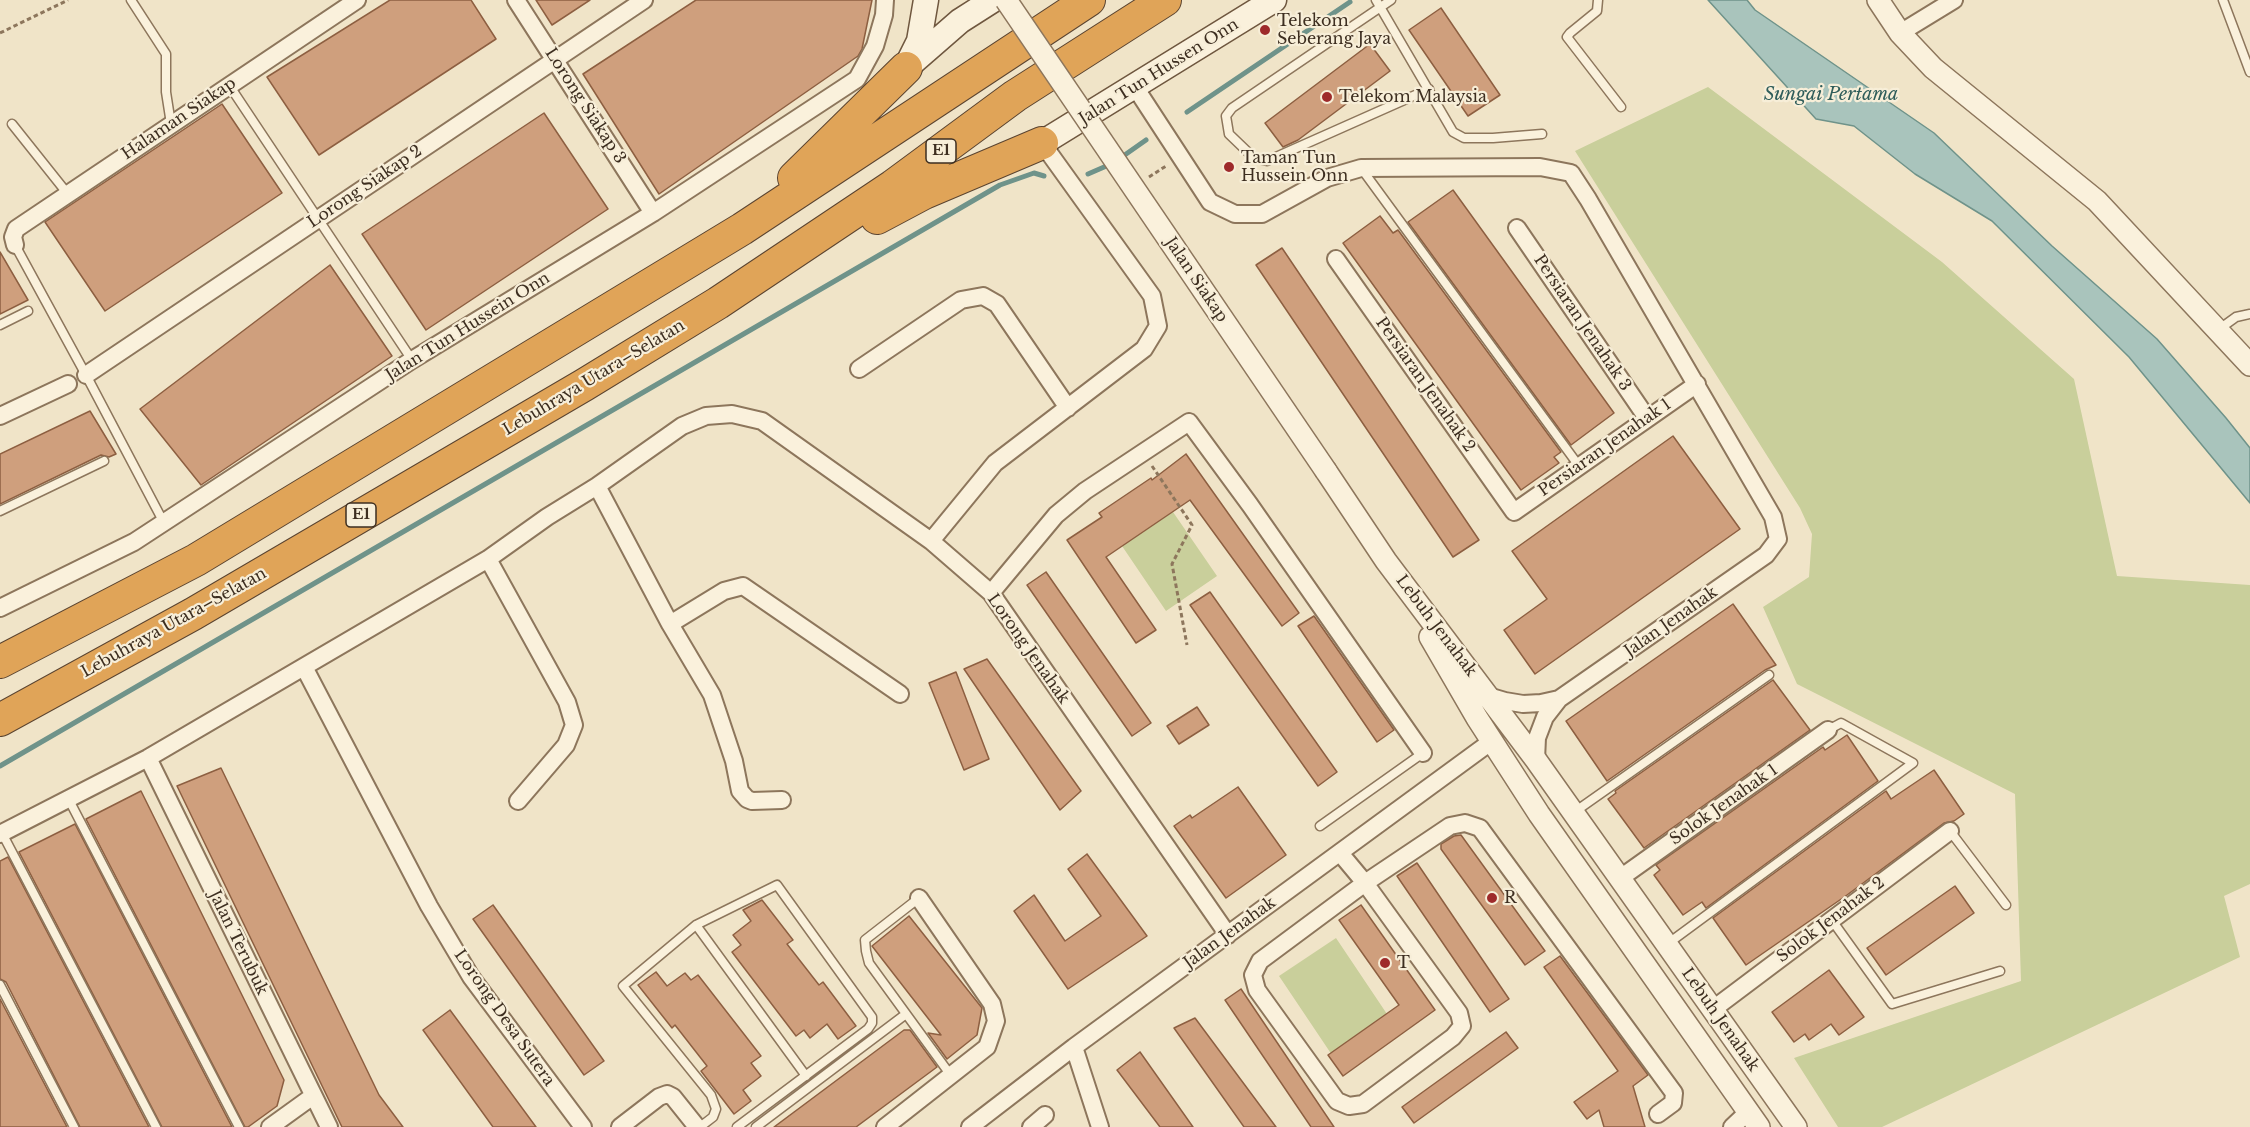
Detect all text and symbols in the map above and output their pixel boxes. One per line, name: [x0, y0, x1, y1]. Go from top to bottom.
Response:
place label: Telekom Seberang Jaya: [1277, 11, 1391, 49]
street label: Jalan Tun Hussen Onn: [1076, 15, 1242, 129]
marker: Telekom Seberang Jaya: [1258, 23, 1272, 37]
street label: Lorong Siakap 3: [540, 45, 630, 167]
street label: Halaman Siakap: [118, 74, 240, 164]
water label: Sungai Pertama: [1764, 84, 1898, 106]
place label: Telekom Malaysia: [1339, 87, 1487, 107]
marker: Telekom Malaysia: [1320, 90, 1334, 104]
road number: E1: [926, 139, 956, 163]
street label: Lorong Siakap 2: [304, 142, 426, 232]
place label: Taman Tun Hussein Onn: [1241, 148, 1348, 186]
marker: Taman Tun Hussein Onn: [1222, 160, 1236, 174]
street label: Jalan Siakap: [1160, 234, 1232, 326]
street label: Persiaran Jenahak 3: [1529, 251, 1635, 395]
street label: Jalan Tun Hussein Onn: [382, 269, 554, 385]
street label: Persiaran Jenahak 2: [1371, 314, 1479, 456]
street label: Lebuhraya Utara–Selatan: [500, 316, 688, 440]
street label: Persiaran Jenahak 1: [1535, 395, 1675, 501]
road number: E1: [346, 503, 376, 527]
street label: Lebuhraya Utara–Selatan: [78, 564, 270, 682]
street label: Lebuh Jenahak: [1392, 571, 1480, 681]
street label: Jalan Jenahak: [1621, 583, 1721, 661]
street label: Lorong Jenahak: [983, 590, 1073, 708]
street label: Solok Jenahak 1: [1666, 761, 1782, 849]
street label: Solok Jenahak 2: [1773, 873, 1889, 967]
street label: Jalan Terubuk: [204, 888, 272, 998]
place label: R: [1504, 888, 1517, 908]
marker: R: [1485, 891, 1499, 905]
street label: Jalan Jenahak: [1180, 893, 1280, 973]
street label: Lorong Desa Sutera: [450, 946, 558, 1090]
place label: T: [1397, 953, 1410, 973]
marker: T: [1378, 956, 1392, 970]
street label: Lebuh Jenahak: [1677, 964, 1763, 1076]

